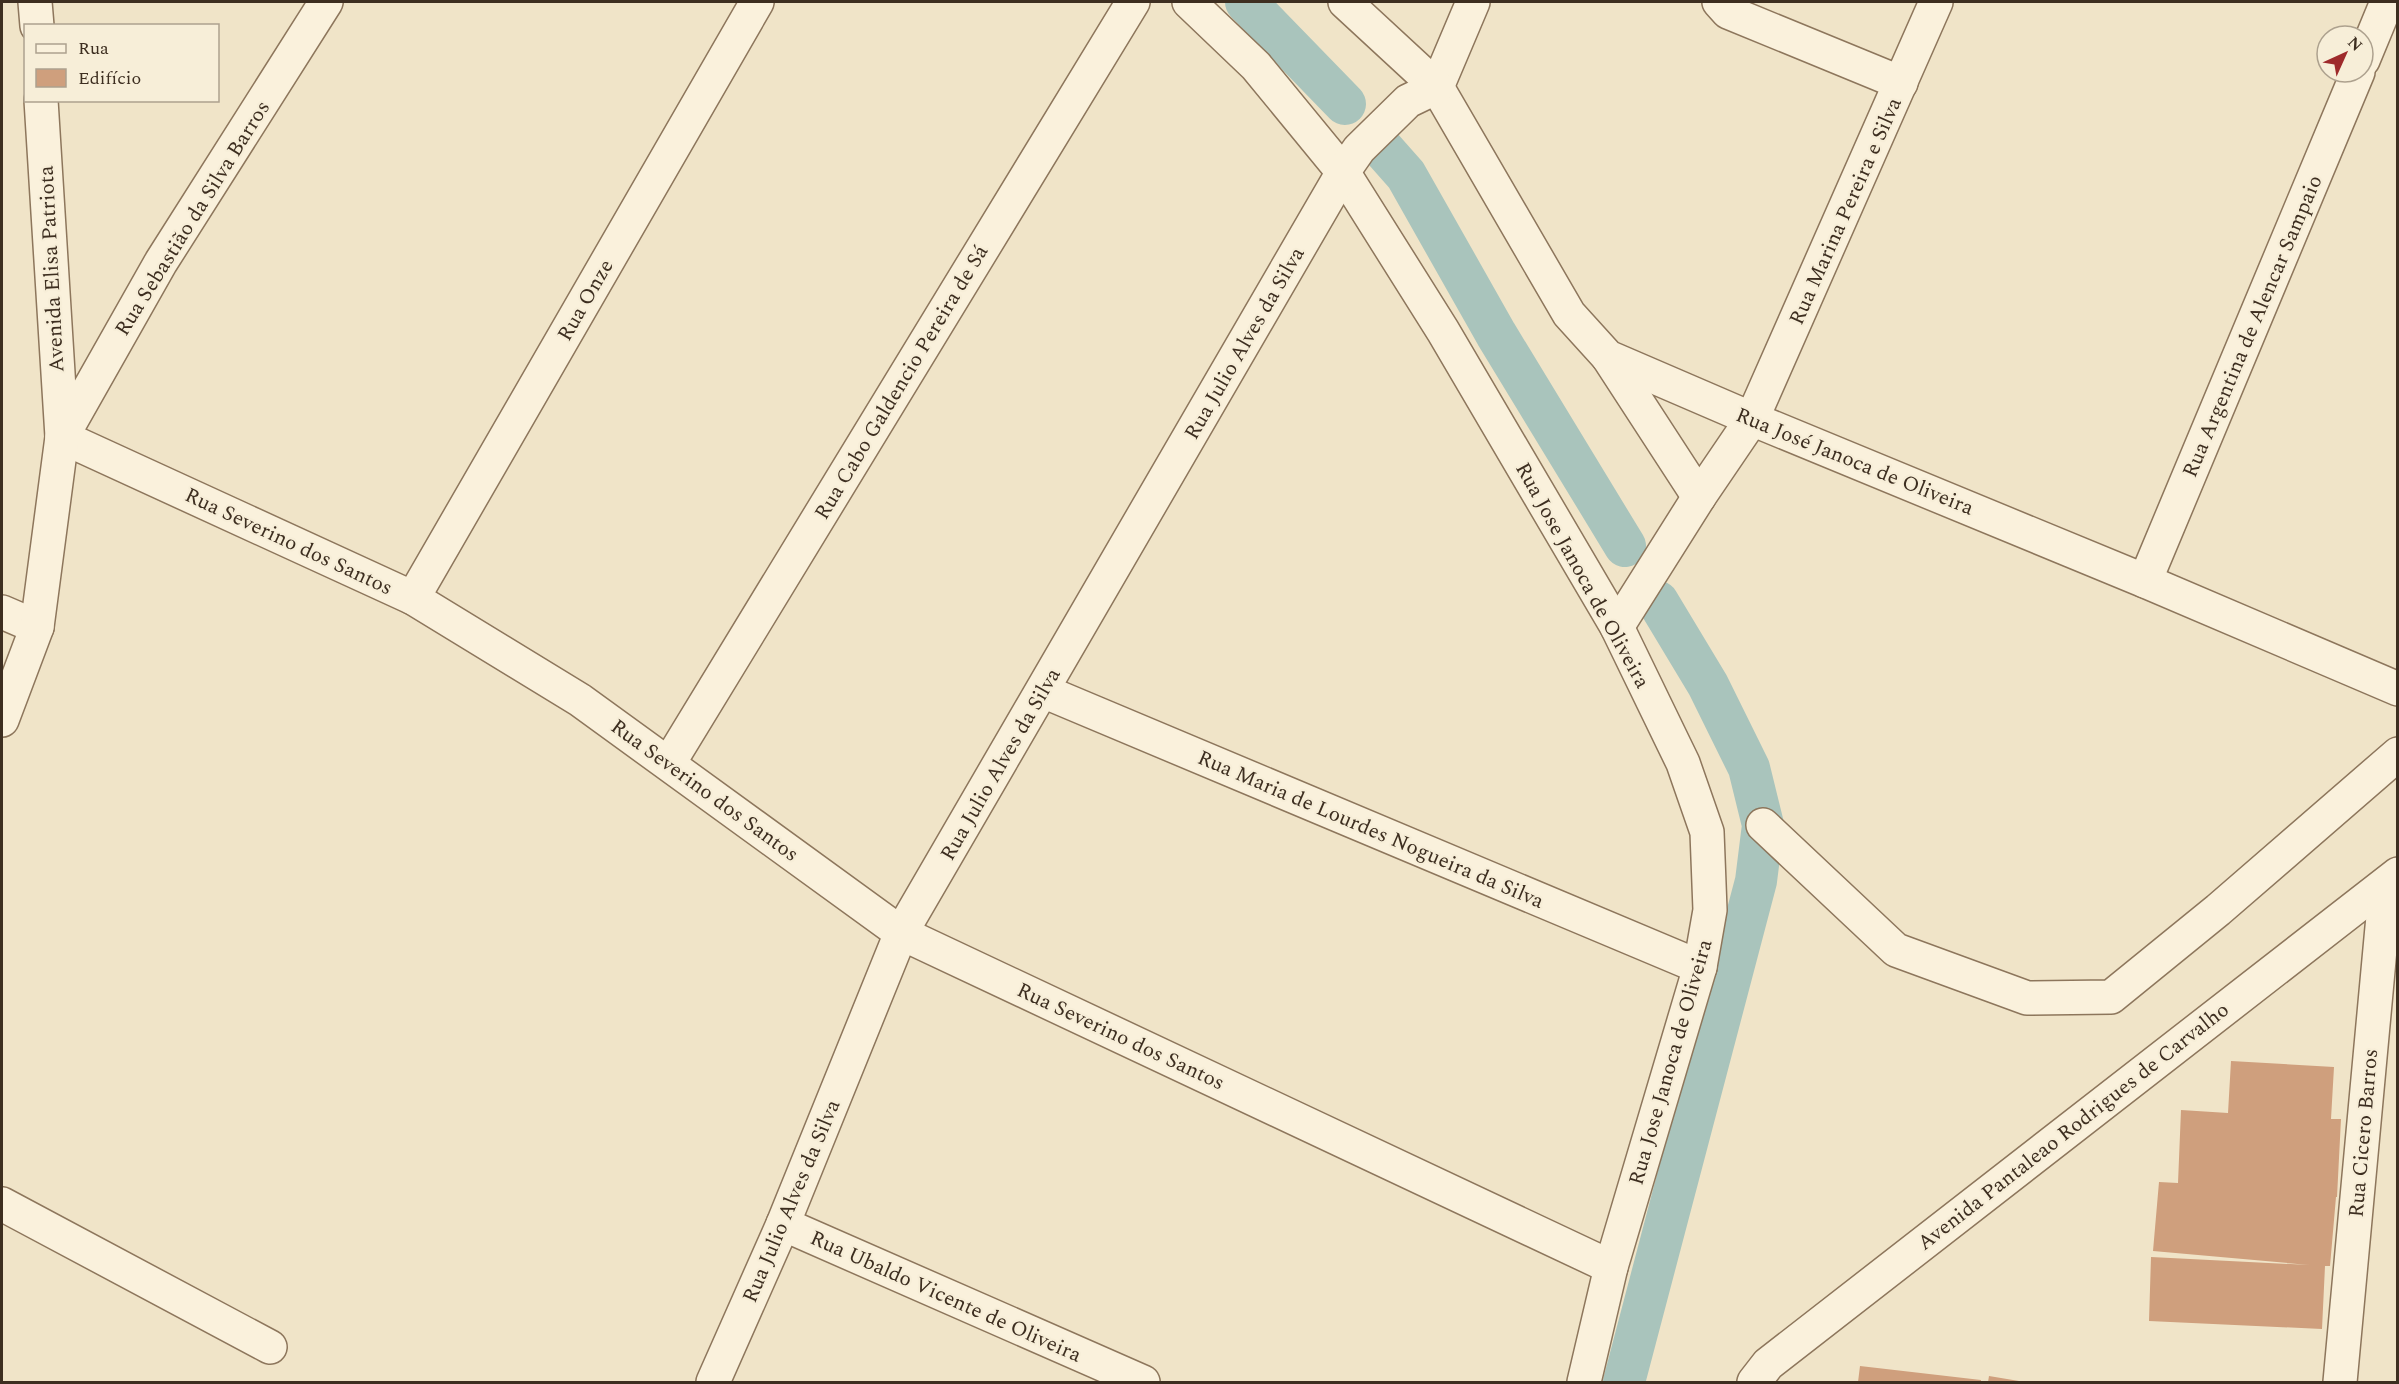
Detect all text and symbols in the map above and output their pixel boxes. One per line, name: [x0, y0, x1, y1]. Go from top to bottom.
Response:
legend: [24, 24, 219, 102]
north arrow: [2315, 24, 2375, 84]
text: N: [2342, 31, 2368, 57]
text: Rua: [78, 35, 109, 62]
text: Edifício: [78, 65, 141, 92]
street label: Rua Marina Pereira e Silva: [1781, 92, 1911, 330]
street label: Rua Sebastião da Silva Barros: [107, 94, 279, 343]
street label: Avenida Elisa Patriota: [31, 164, 73, 373]
street label: Rua Argentina de Alencar Sampaio: [2175, 170, 2331, 483]
street label: Rua Cabo Galdencio Pereira de Sá: [807, 238, 997, 526]
street label: Rua Julio Alves da Silva: [1176, 240, 1314, 446]
street label: Rua Onze: [549, 253, 622, 348]
street label: Rua José Janoca de Oliveira: [1731, 399, 1979, 525]
street label: Rua Jose Janoca de Oliveira: [1506, 457, 1658, 695]
street label: Rua Severino dos Santos: [179, 480, 398, 604]
street label: Rua Julio Alves da Silva: [932, 661, 1070, 867]
street label: Rua Severino dos Santos: [604, 711, 805, 870]
street label: Rua Maria de Lourdes Nogueira da Silva: [1192, 742, 1550, 918]
street label: Rua Jose Janoca de Oliveira: [1621, 935, 1722, 1189]
street label: Rua Severino dos Santos: [1011, 975, 1230, 1099]
street label: Avenida Pantaleao Rodrigues de Carvalho: [1911, 995, 2236, 1259]
street label: Rua Cicero Barros: [2341, 1047, 2387, 1219]
street label: Rua Julio Alves da Silva: [735, 1094, 850, 1308]
street label: Rua Ubaldo Vicente de Oliveira: [805, 1222, 1087, 1372]

